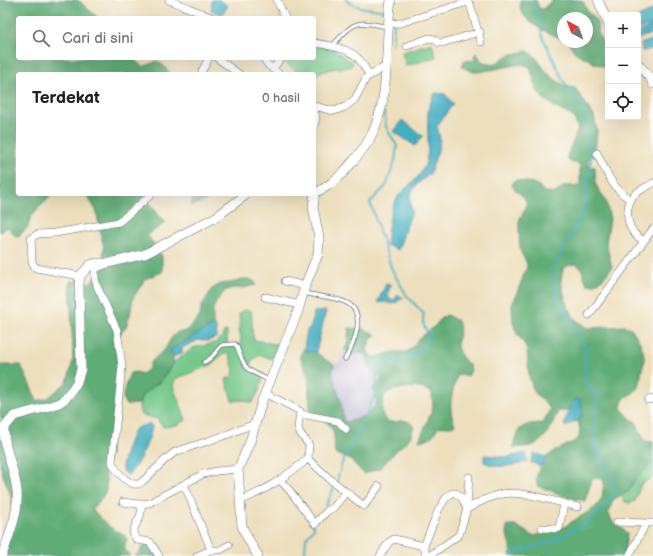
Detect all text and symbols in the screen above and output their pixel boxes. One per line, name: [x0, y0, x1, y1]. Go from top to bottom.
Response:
north arrow: [557, 12, 593, 48]
map controls: [605, 12, 641, 120]
button: +: [605, 12, 641, 48]
search box: [16, 16, 316, 60]
icon: search: [30, 27, 52, 49]
text: Cari di sini: [62, 29, 133, 48]
button: −: [605, 48, 641, 84]
button: locate: [605, 84, 641, 120]
text: Terdekat: [32, 88, 100, 108]
text: 0 hasil: [262, 90, 300, 106]

